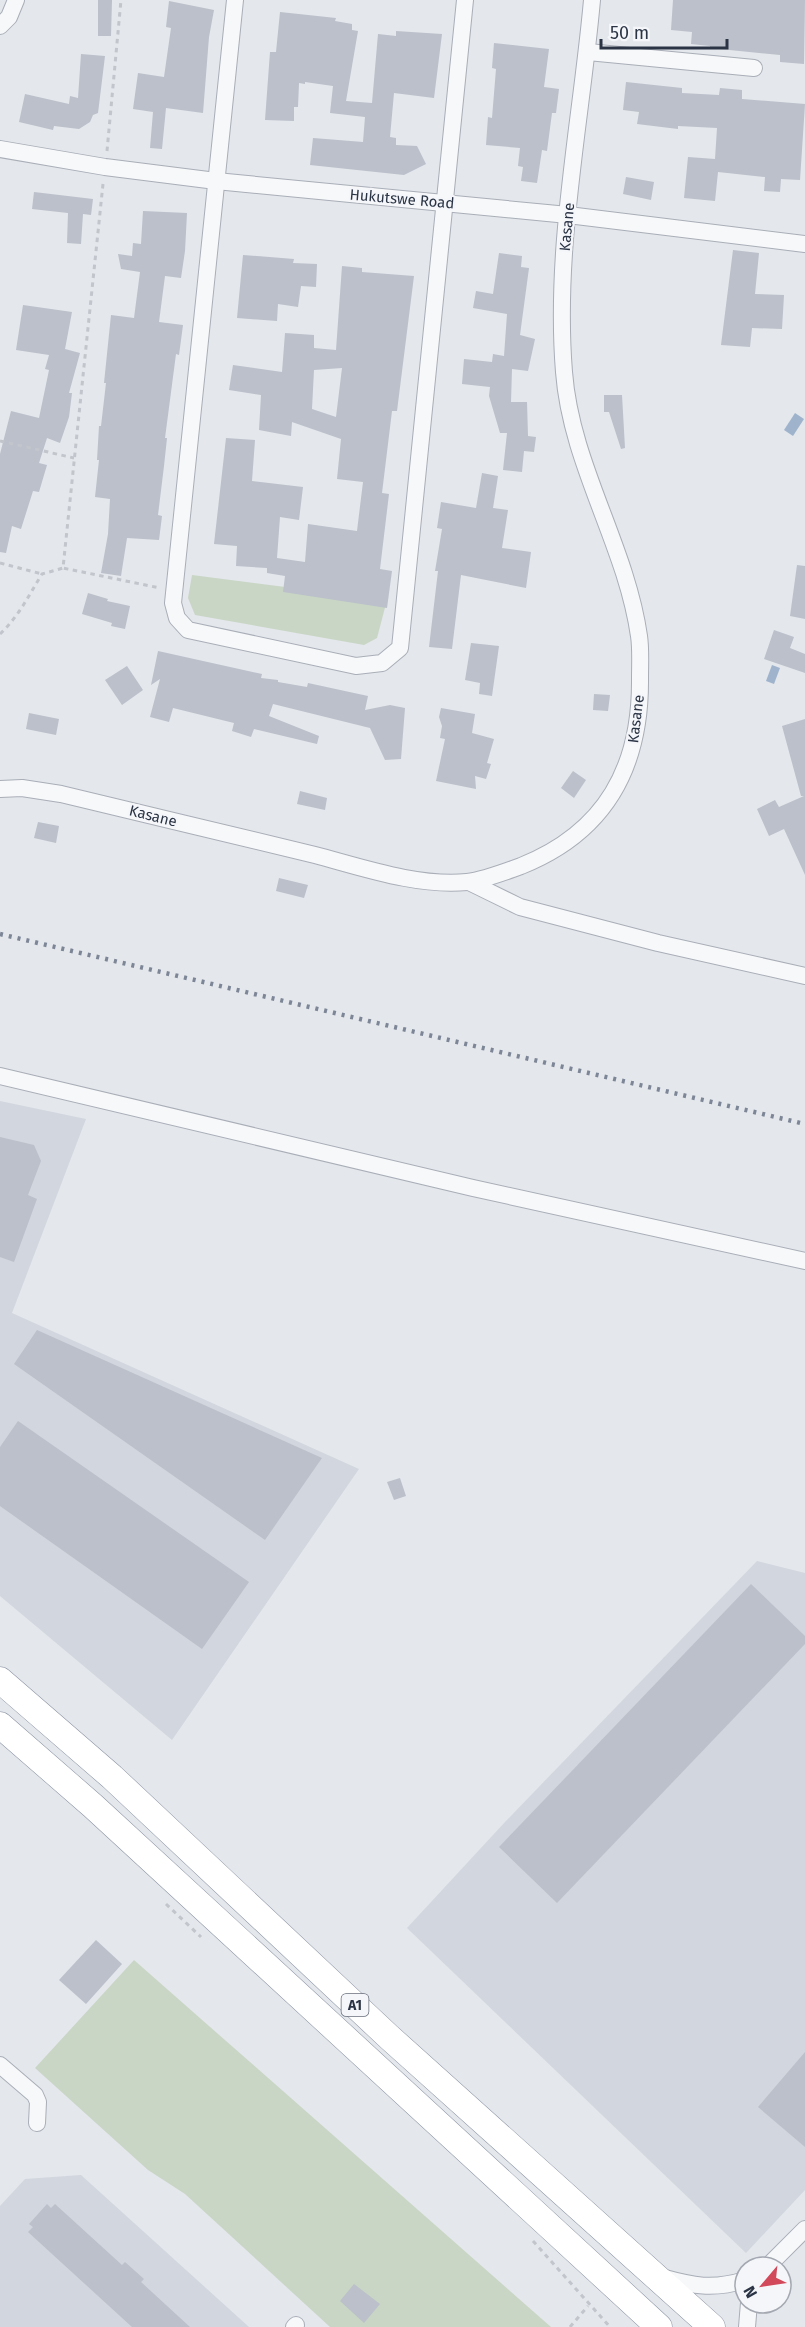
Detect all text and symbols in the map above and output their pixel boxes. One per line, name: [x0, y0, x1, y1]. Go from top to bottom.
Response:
scale bar: [601, 12, 727, 50]
text: 50 m: [610, 22, 649, 44]
street label: Hukutswe Road: [349, 185, 455, 213]
street label: Kasane: [556, 202, 578, 252]
street label: Kasane: [624, 694, 648, 744]
street label: Kasane: [127, 801, 179, 831]
road number: A1: [342, 1994, 368, 2016]
north arrow: [733, 2255, 793, 2315]
text: N: [739, 2283, 761, 2301]

